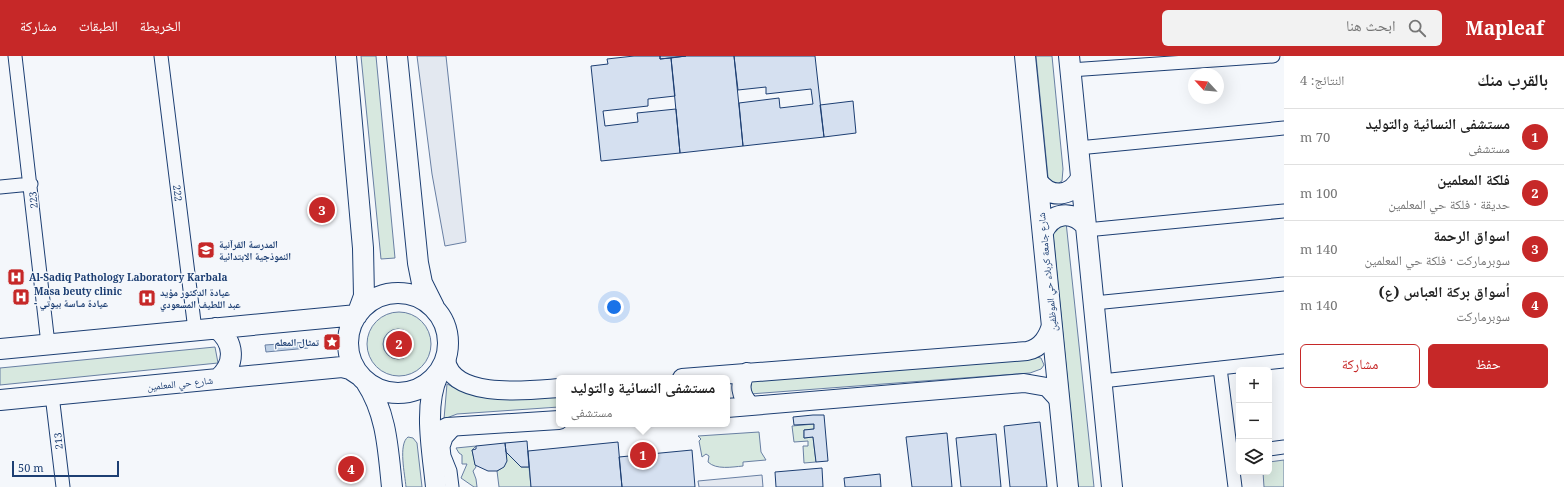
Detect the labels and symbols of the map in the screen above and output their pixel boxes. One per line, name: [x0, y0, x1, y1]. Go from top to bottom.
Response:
north arrow: [1188, 68, 1224, 104]
street label: 222: [170, 184, 186, 202]
street label: 223: [25, 191, 41, 209]
pin: 3: [309, 195, 335, 225]
street label: شارع جامعة كربلاء حي الموظفين: [1034, 211, 1062, 332]
place label: المدرسة القرآنية النموذجية الابتدائية: [219, 237, 291, 263]
school or university icon: المدرسة القرآنية النموذجية الابتدائية: [196, 240, 216, 260]
hospital icon: Al-Sadiq Pathology Laboratory Karbala: [6, 267, 26, 287]
place label: Al-Sadiq Pathology Laboratory Karbala: [29, 270, 228, 284]
place label: Masa beuty clinic - عيادة مـاسة بيوتي: [34, 284, 122, 311]
place label: عيادة الدكتور مؤيد عبد اللطيف المسعودي: [160, 285, 241, 312]
hospital icon: Masa beuty clinic - عيادة مـاسة بيوتي: [11, 287, 31, 307]
hospital icon: عيادة الدكتور مؤيد عبد اللطيف المسعودي: [137, 288, 157, 308]
your location: [604, 297, 624, 317]
pin: 2: [386, 329, 412, 359]
place icon: تمثال المعلم: [322, 332, 342, 352]
place label: تمثال المعلم: [275, 335, 320, 350]
street label: شارع حي المعلمين: [146, 373, 214, 395]
street label: 213: [50, 432, 66, 450]
pin: 1: [630, 440, 656, 470]
pin: 4: [338, 454, 364, 484]
scale bar: [12, 459, 119, 478]

